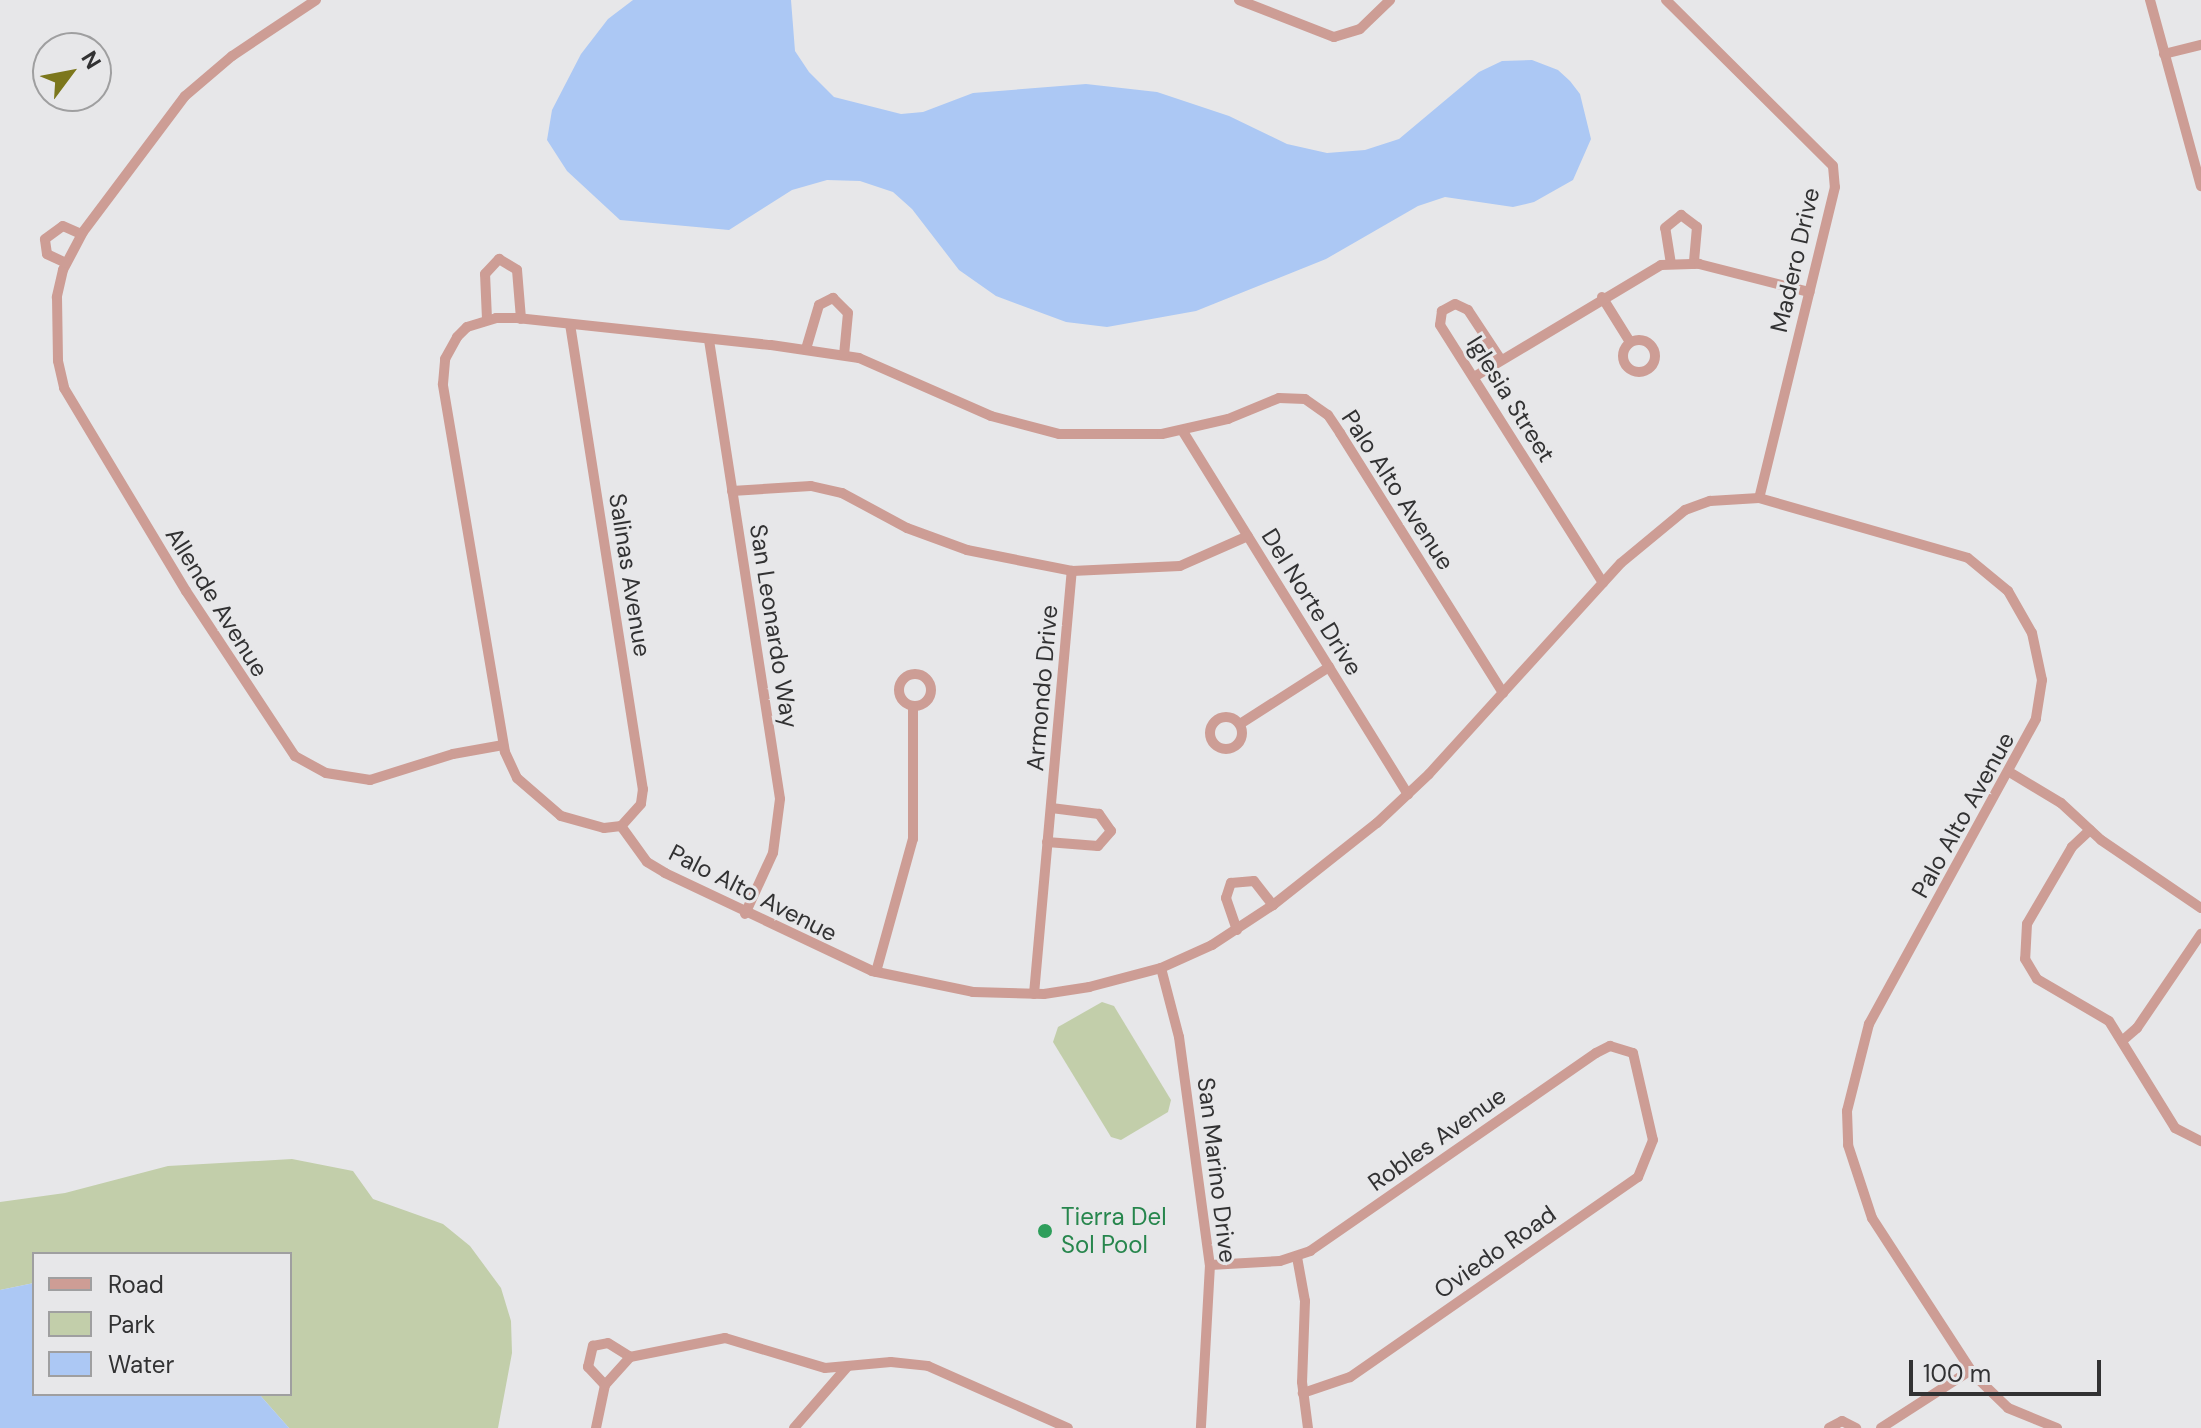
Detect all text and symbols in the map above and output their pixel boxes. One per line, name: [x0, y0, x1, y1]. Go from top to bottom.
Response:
north arrow: [32, 32, 112, 112]
text: N: [75, 46, 108, 75]
street label: Madero Drive: [1764, 185, 1826, 335]
street label: Iglesia Street: [1461, 331, 1561, 467]
street label: Palo Alto Avenue: [1336, 405, 1460, 575]
street label: Salinas Avenue: [603, 491, 657, 659]
street label: Allende Avenue: [160, 522, 274, 682]
street label: San Leonardo Way: [744, 522, 804, 730]
street label: Del Norte Drive: [1255, 523, 1369, 681]
street label: Armondo Drive: [1020, 604, 1064, 772]
street label: Palo Alto Avenue: [1906, 727, 2020, 903]
street label: Palo Alto Avenue: [664, 838, 842, 948]
street label: San Marino Drive: [1191, 1076, 1243, 1264]
street label: Robles Avenue: [1362, 1081, 1512, 1197]
street label: Oviedo Road: [1429, 1199, 1561, 1305]
place label: Tierra Del Sol Pool: [1061, 1203, 1167, 1259]
marker: Tierra Del Sol Pool: [1036, 1222, 1054, 1240]
legend: [32, 1252, 292, 1396]
text: Road: [108, 1269, 164, 1300]
text: Park: [108, 1309, 155, 1340]
scale bar: [1913, 1344, 2105, 1394]
text: Water: [108, 1349, 174, 1380]
text: 100 m: [1923, 1358, 1991, 1389]

